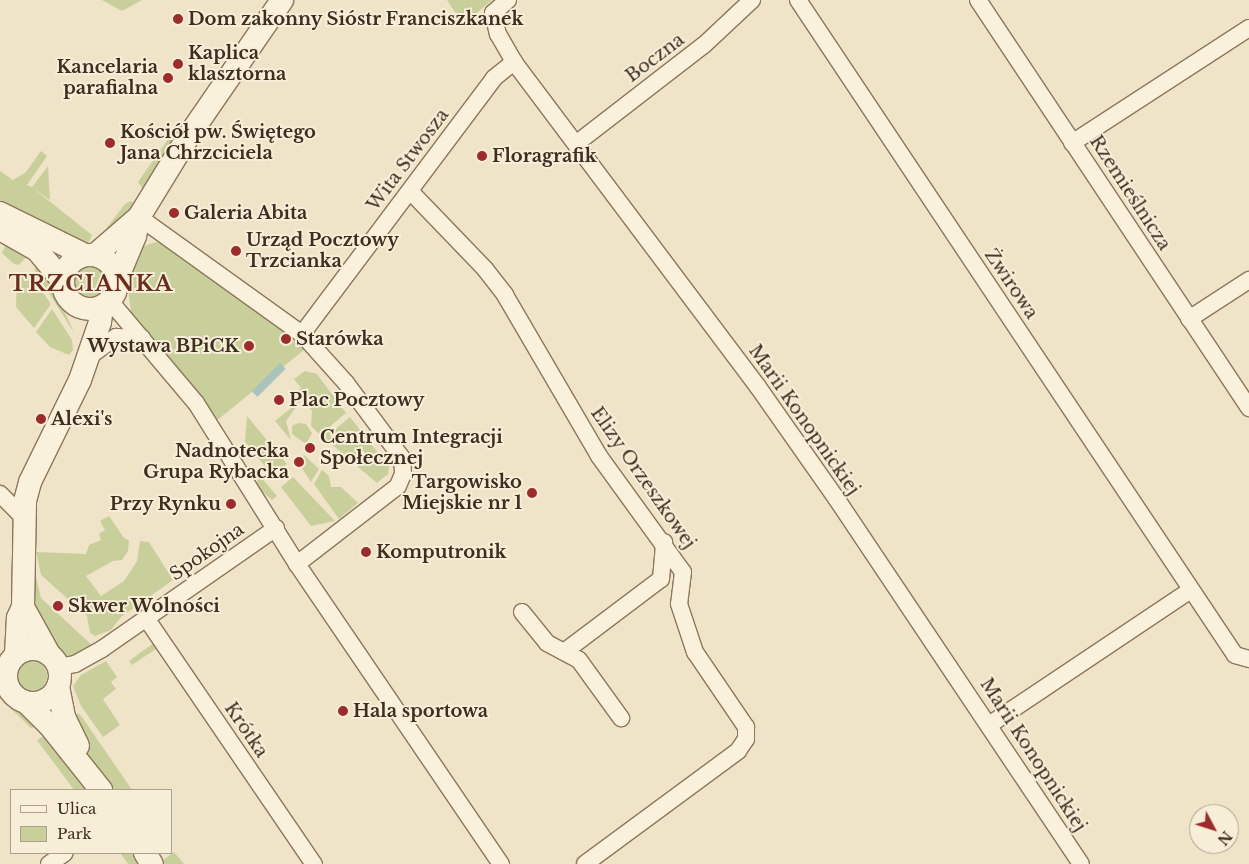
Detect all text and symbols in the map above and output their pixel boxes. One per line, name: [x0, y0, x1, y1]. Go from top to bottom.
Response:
place label: Dom zakonny Sióstr Franciszkanek: [188, 8, 524, 30]
marker: Dom zakonny Sióstr Franciszkanek: [172, 13, 184, 25]
street label: Boczna: [621, 29, 689, 87]
place label: Kaplica klasztorna: [188, 43, 286, 86]
place label: Kancelaria parafialna: [57, 57, 158, 100]
marker: Kaplica klasztorna: [172, 58, 184, 70]
marker: Kancelaria parafialna: [162, 72, 174, 84]
street label: Wita Stwosza: [363, 105, 453, 215]
place label: Kościół pw. Świętego Jana Chrzciciela: [120, 122, 316, 164]
street label: Rzemieślnicza: [1085, 132, 1175, 254]
marker: Kościół pw. Świętego Jana Chrzciciela: [104, 137, 116, 149]
place label: Floragrafik: [492, 145, 597, 167]
marker: Floragrafik: [476, 150, 488, 162]
place label: Galeria Abita: [184, 202, 308, 224]
marker: Galeria Abita: [168, 207, 180, 219]
place label: Urząd Pocztowy Trzcianka: [246, 230, 399, 272]
marker: Urząd Pocztowy Trzcianka: [230, 245, 242, 257]
street label: Żwirowa: [980, 245, 1042, 323]
district label: TRZCIANKA: [8, 271, 174, 297]
place label: Starówka: [296, 328, 384, 350]
marker: Starówka: [280, 333, 292, 345]
place label: Wystawa BPiCK: [87, 335, 239, 357]
marker: Wystawa BPiCK: [243, 340, 255, 352]
street label: Marii Konopnickiej: [744, 341, 864, 499]
place label: Plac Pocztowy: [289, 389, 424, 411]
marker: Plac Pocztowy: [273, 394, 285, 406]
street label: Elizy Orzeszkowej: [586, 403, 700, 553]
place label: Alexi's: [51, 408, 112, 430]
marker: Alexi's: [35, 413, 47, 425]
place label: Centrum Integracji Społecznej: [320, 427, 503, 469]
place label: Nadnotecka Grupa Rybacka: [143, 441, 289, 484]
marker: Centrum Integracji Społecznej: [304, 442, 316, 454]
marker: Nadnotecka Grupa Rybacka: [293, 456, 305, 468]
place label: Targowisko Miejskie nr 1: [402, 472, 522, 514]
marker: Targowisko Miejskie nr 1: [526, 487, 538, 499]
place label: Przy Rynku: [109, 493, 221, 515]
marker: Przy Rynku: [225, 498, 237, 510]
street label: Spokojna: [166, 519, 248, 585]
place label: Komputronik: [376, 541, 507, 563]
marker: Komputronik: [360, 546, 372, 558]
place label: Skwer Wolności: [68, 595, 221, 617]
marker: Skwer Wolności: [52, 600, 64, 612]
street label: Marii Konopnickiej: [975, 674, 1091, 836]
street label: Krótka: [220, 698, 272, 762]
place label: Hala sportowa: [353, 700, 488, 722]
marker: Hala sportowa: [337, 705, 349, 717]
legend: [10, 789, 172, 854]
text: Ulica: [57, 799, 96, 818]
north arrow: [1189, 804, 1239, 854]
text: Park: [57, 824, 92, 843]
text: N: [1214, 827, 1236, 849]

